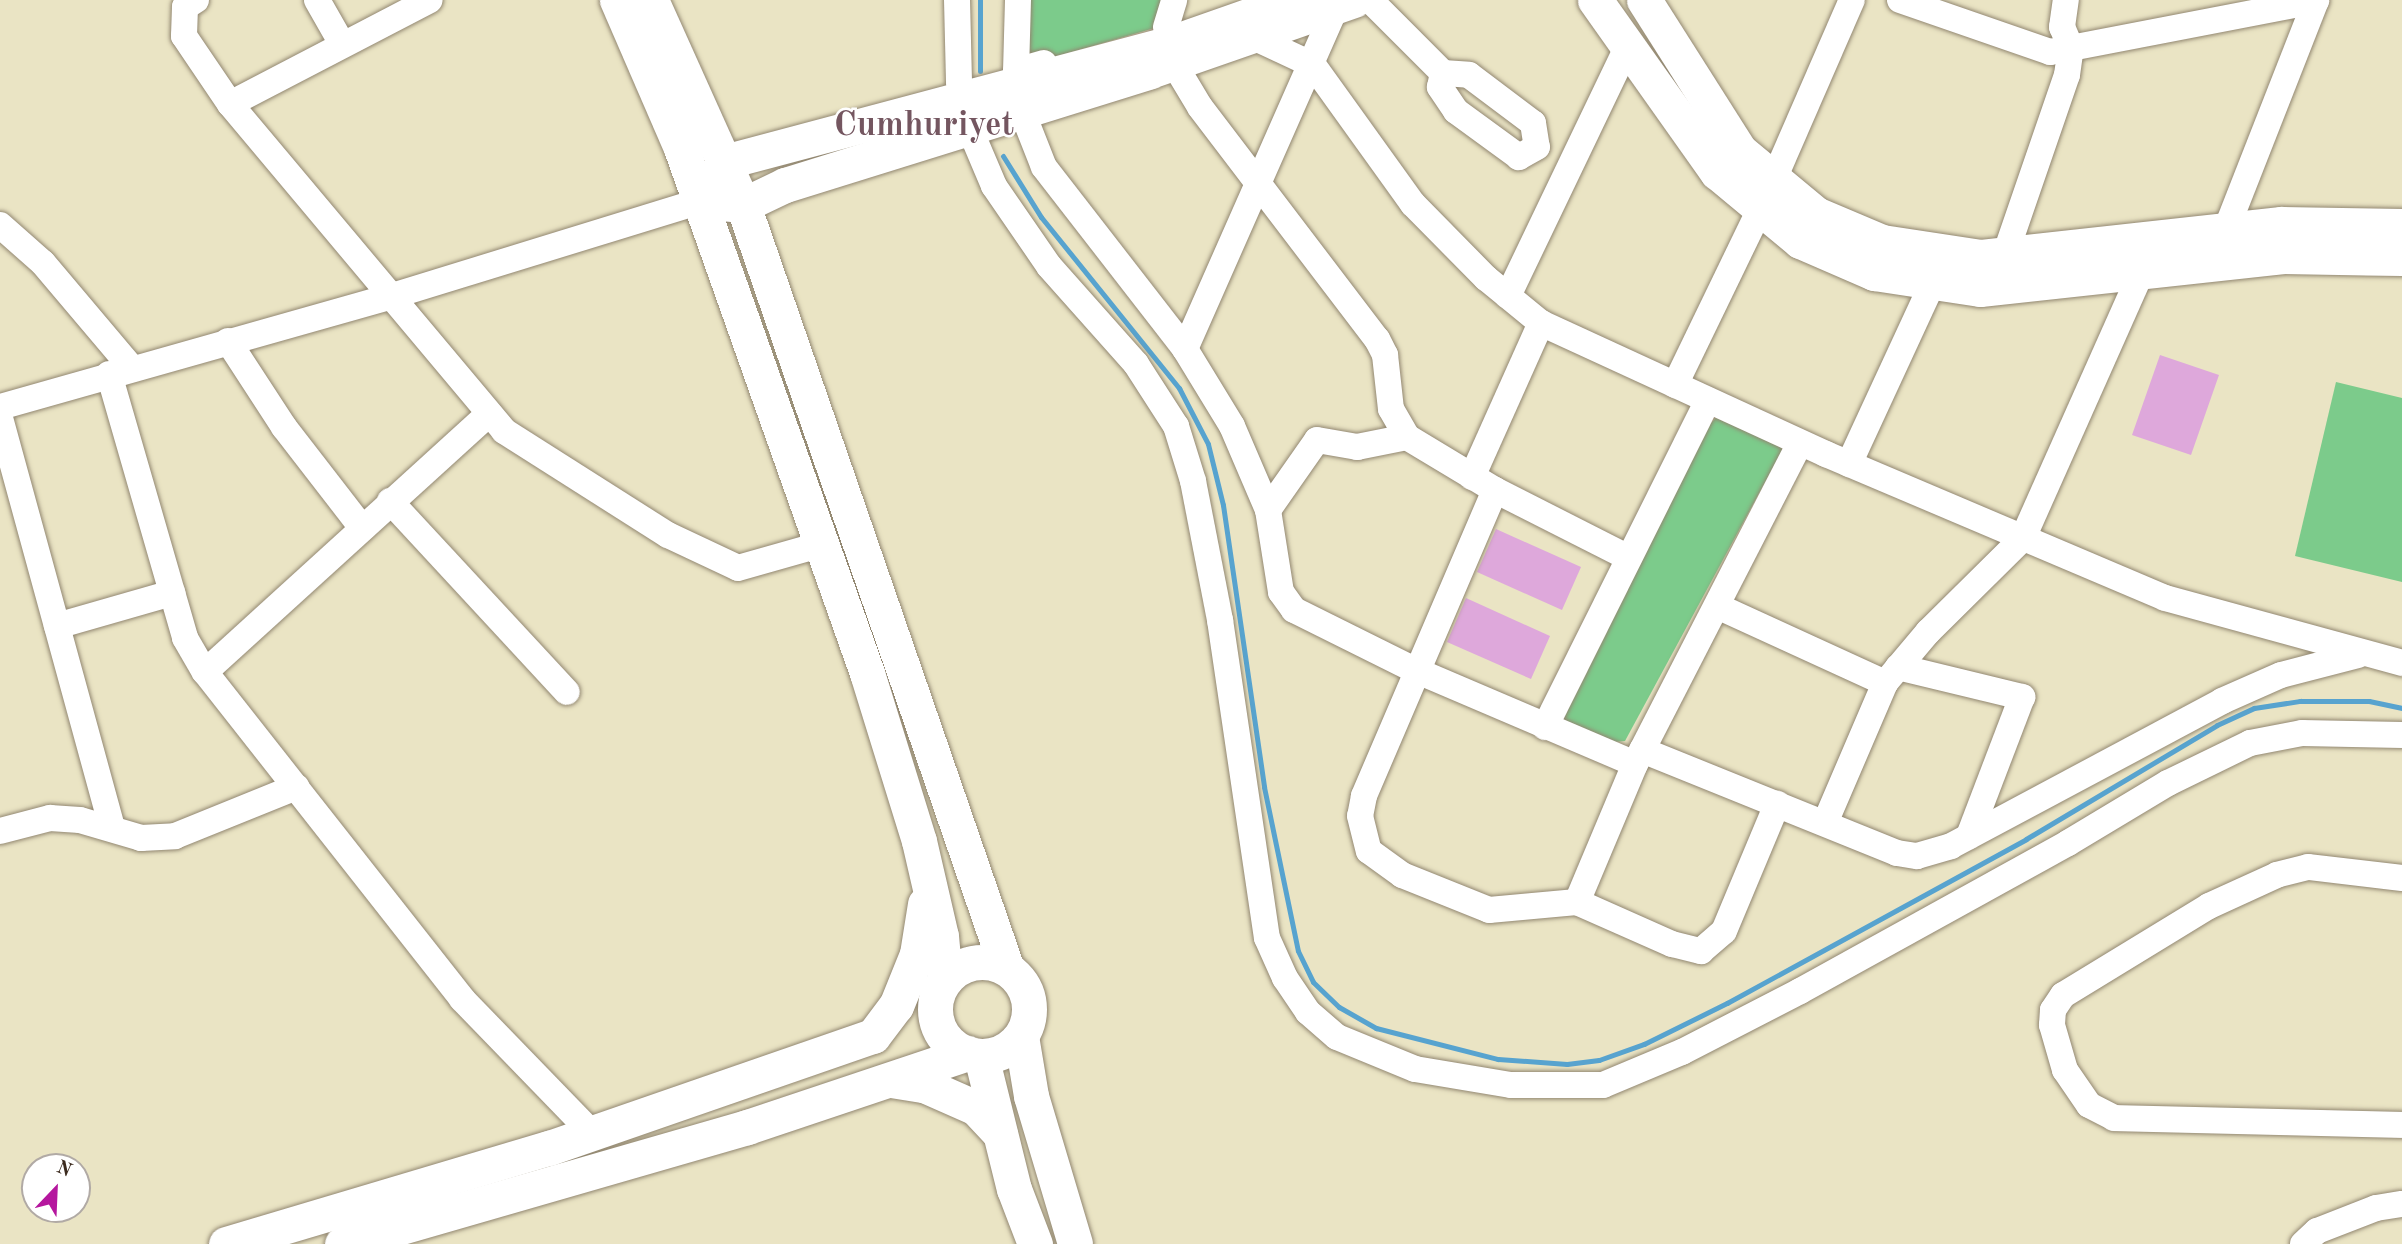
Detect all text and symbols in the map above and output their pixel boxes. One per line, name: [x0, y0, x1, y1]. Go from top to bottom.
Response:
district label: Cumhuriyet: [834, 105, 1014, 147]
north arrow: [21, 1153, 91, 1223]
text: N: [53, 1158, 74, 1182]

